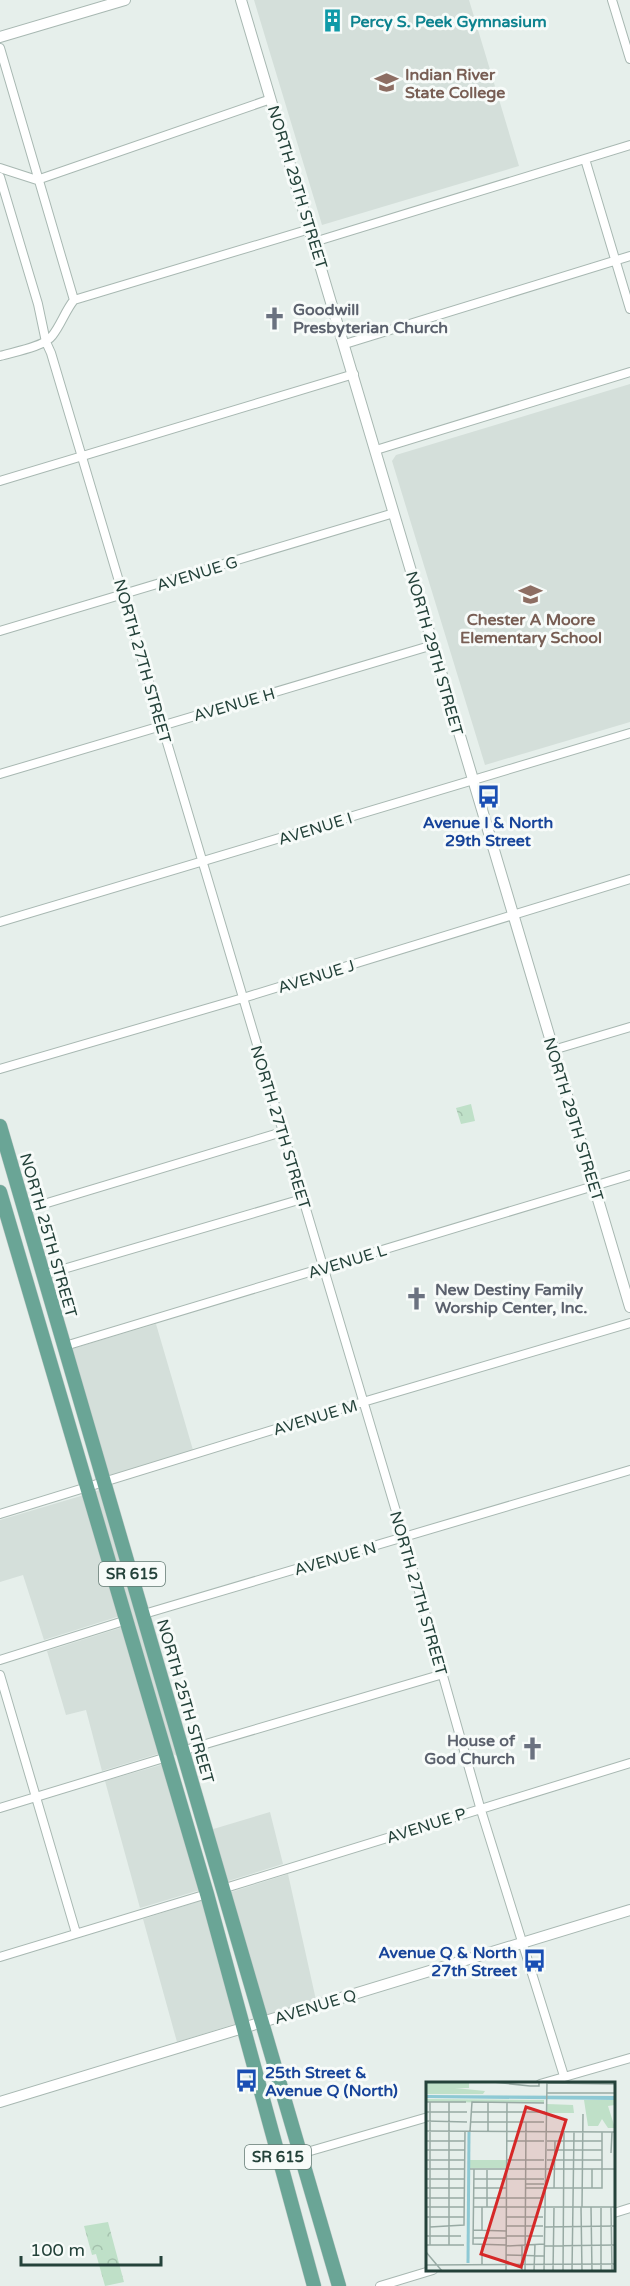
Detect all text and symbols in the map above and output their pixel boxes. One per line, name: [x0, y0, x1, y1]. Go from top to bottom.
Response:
building icon: Percy S. Peek Gymnasium: [319, 8, 345, 34]
place label: Percy S. Peek Gymnasium: [350, 12, 547, 32]
place label: Indian River State College: [405, 65, 505, 103]
school or university icon: Indian River State College: [374, 70, 400, 96]
street label: NORTH 29TH STREET: [263, 103, 332, 272]
place label: Goodwill Presbyterian Church: [293, 300, 448, 338]
church icon: Goodwill Presbyterian Church: [262, 305, 288, 331]
street label: AVENUE G: [154, 552, 240, 596]
street label: NORTH 29TH STREET: [401, 569, 467, 738]
street label: NORTH 27TH STREET: [109, 577, 175, 746]
school or university icon: Chester A Moore Elementary School: [518, 581, 544, 607]
place label: Chester A Moore Elementary School: [460, 610, 602, 648]
street label: AVENUE H: [191, 684, 277, 726]
bus stop icon: Avenue I & North 29th Street: [475, 784, 501, 810]
street label: AVENUE I: [276, 808, 355, 850]
place label: Avenue I & North 29th Street: [423, 813, 553, 851]
street label: AVENUE J: [275, 956, 357, 998]
street label: NORTH 29TH STREET: [539, 1035, 608, 1204]
street label: NORTH 27TH STREET: [246, 1043, 315, 1212]
street label: NORTH 25TH STREET: [15, 1151, 81, 1320]
street label: AVENUE L: [306, 1241, 389, 1283]
place label: New Destiny Family Worship Center, Inc.: [435, 1280, 587, 1318]
church icon: New Destiny Family Worship Center, Inc.: [404, 1285, 430, 1311]
street label: AVENUE M: [271, 1396, 360, 1440]
street label: NORTH 27TH STREET: [385, 1509, 451, 1678]
street label: AVENUE N: [292, 1538, 379, 1580]
road number: SR 615: [99, 1562, 165, 1586]
street label: NORTH 25TH STREET: [152, 1617, 218, 1786]
place label: House of God Church: [424, 1731, 516, 1769]
church icon: House of God Church: [520, 1736, 546, 1762]
street label: AVENUE P: [384, 1804, 469, 1848]
place label: Avenue Q & North 27th Street: [378, 1943, 518, 1981]
bus stop icon: Avenue Q & North 27th Street: [522, 1948, 548, 1974]
street label: AVENUE Q: [272, 1985, 359, 2029]
place label: 25th Street & Avenue Q (North): [265, 2063, 398, 2101]
bus stop icon: 25th Street & Avenue Q (North): [234, 2068, 260, 2094]
inset map: [426, 2082, 615, 2271]
road number: SR 615: [245, 2145, 311, 2169]
scale bar: [21, 2229, 160, 2267]
text: 100 m: [30, 2239, 85, 2261]

